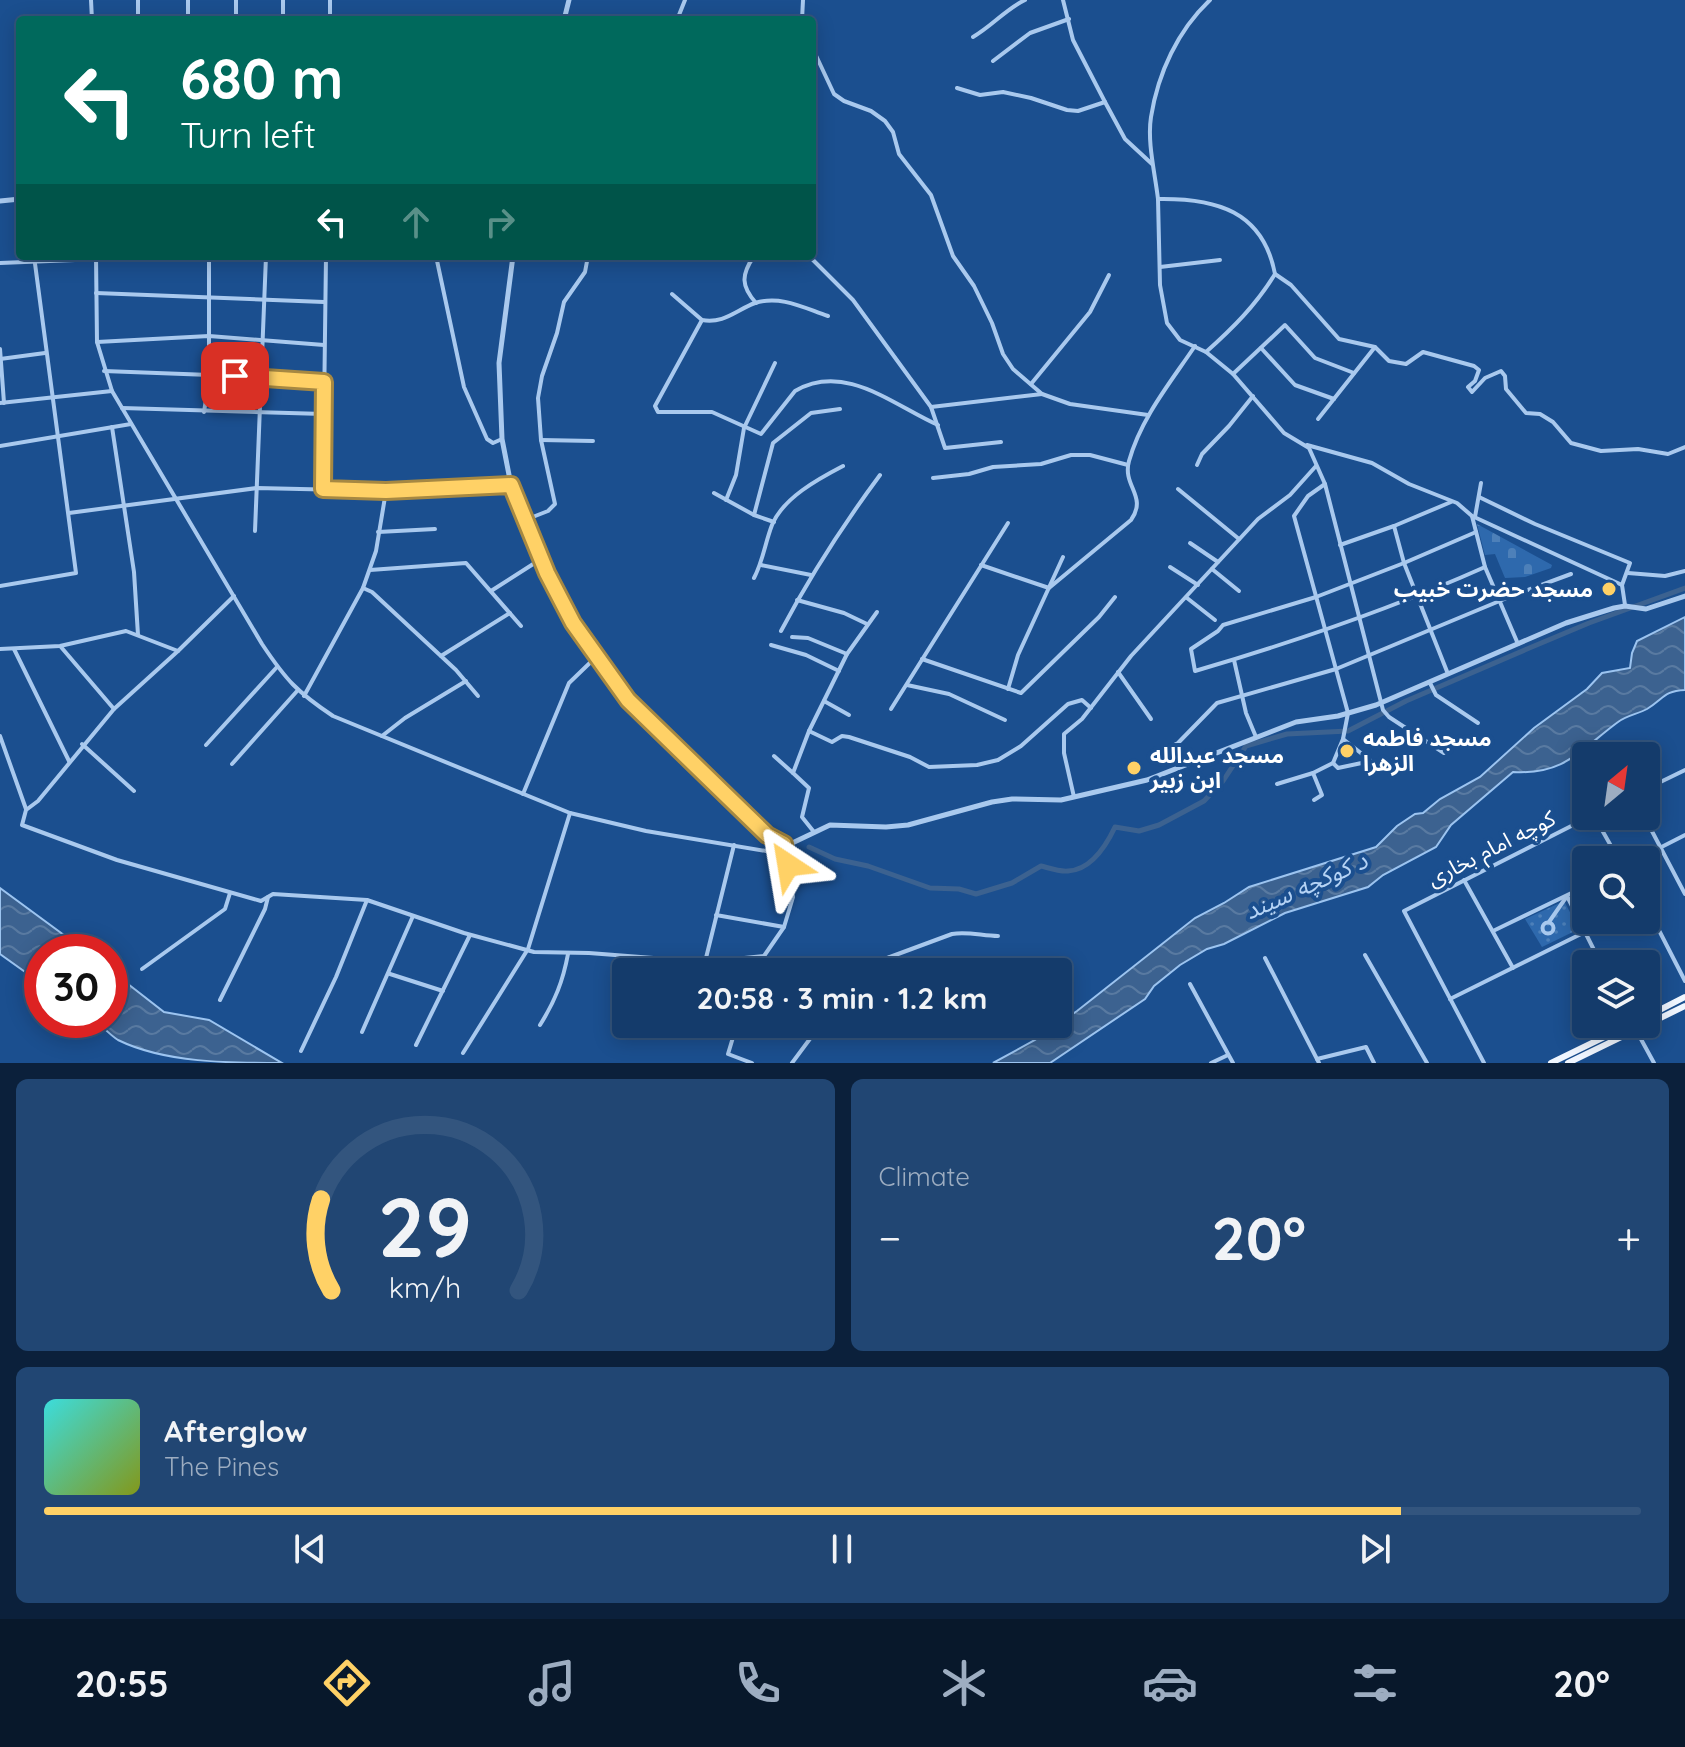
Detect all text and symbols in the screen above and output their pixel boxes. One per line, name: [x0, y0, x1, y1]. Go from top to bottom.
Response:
text: 680 m: [180, 43, 343, 113]
icon: left: [48, 48, 152, 152]
text: Turn left: [180, 112, 316, 157]
icon: left: [310, 200, 354, 244]
icon: ahead: [394, 200, 438, 244]
icon: right: [478, 200, 522, 244]
pin: [201, 342, 269, 410]
icon: arrive: [213, 354, 257, 398]
place label: مسجد حضرت خبیب: [1394, 575, 1593, 603]
marker: مسجد حضرت خبیب: [1600, 580, 1618, 598]
place label: مسجد فاطمه الزهرا: [1363, 724, 1492, 777]
place label: مسجد عبدالله ابن زبیر: [1149, 741, 1284, 794]
marker: مسجد فاطمه الزهرا: [1338, 742, 1356, 760]
north arrow: [1572, 742, 1660, 830]
map controls: [1572, 742, 1660, 1038]
marker: مسجد عبدالله ابن زبیر: [1125, 759, 1143, 777]
street label: کوچه امام بخاری: [1422, 803, 1562, 895]
position arrow: [746, 823, 830, 907]
water label: د کوکچه سیند: [1239, 844, 1373, 927]
button: search: [1572, 846, 1660, 934]
speed limit sign: 30: [24, 934, 128, 1038]
button: layers: [1572, 950, 1660, 1038]
text: 20:58 · 3 min · 1.2 km: [697, 979, 987, 1017]
text: Climate: [879, 1160, 970, 1193]
text: 29: [378, 1174, 473, 1278]
text: 20°: [1212, 1200, 1306, 1275]
text: −: [879, 1210, 901, 1265]
text: +: [1616, 1210, 1641, 1265]
text: km/h: [389, 1269, 462, 1305]
text: Afterglow: [164, 1412, 307, 1450]
text: The Pines: [164, 1450, 279, 1483]
icon: previous: [288, 1527, 332, 1571]
icon: pause: [820, 1527, 864, 1571]
icon: next: [1353, 1527, 1397, 1571]
icon: directions: [319, 1655, 375, 1711]
icon: music: [524, 1655, 580, 1711]
icon: phone: [730, 1655, 786, 1711]
icon: climate: [936, 1655, 992, 1711]
icon: car: [1142, 1655, 1198, 1711]
icon: filters: [1347, 1655, 1403, 1711]
text: 20:55: [75, 1661, 169, 1706]
text: 20°: [1553, 1661, 1610, 1706]

